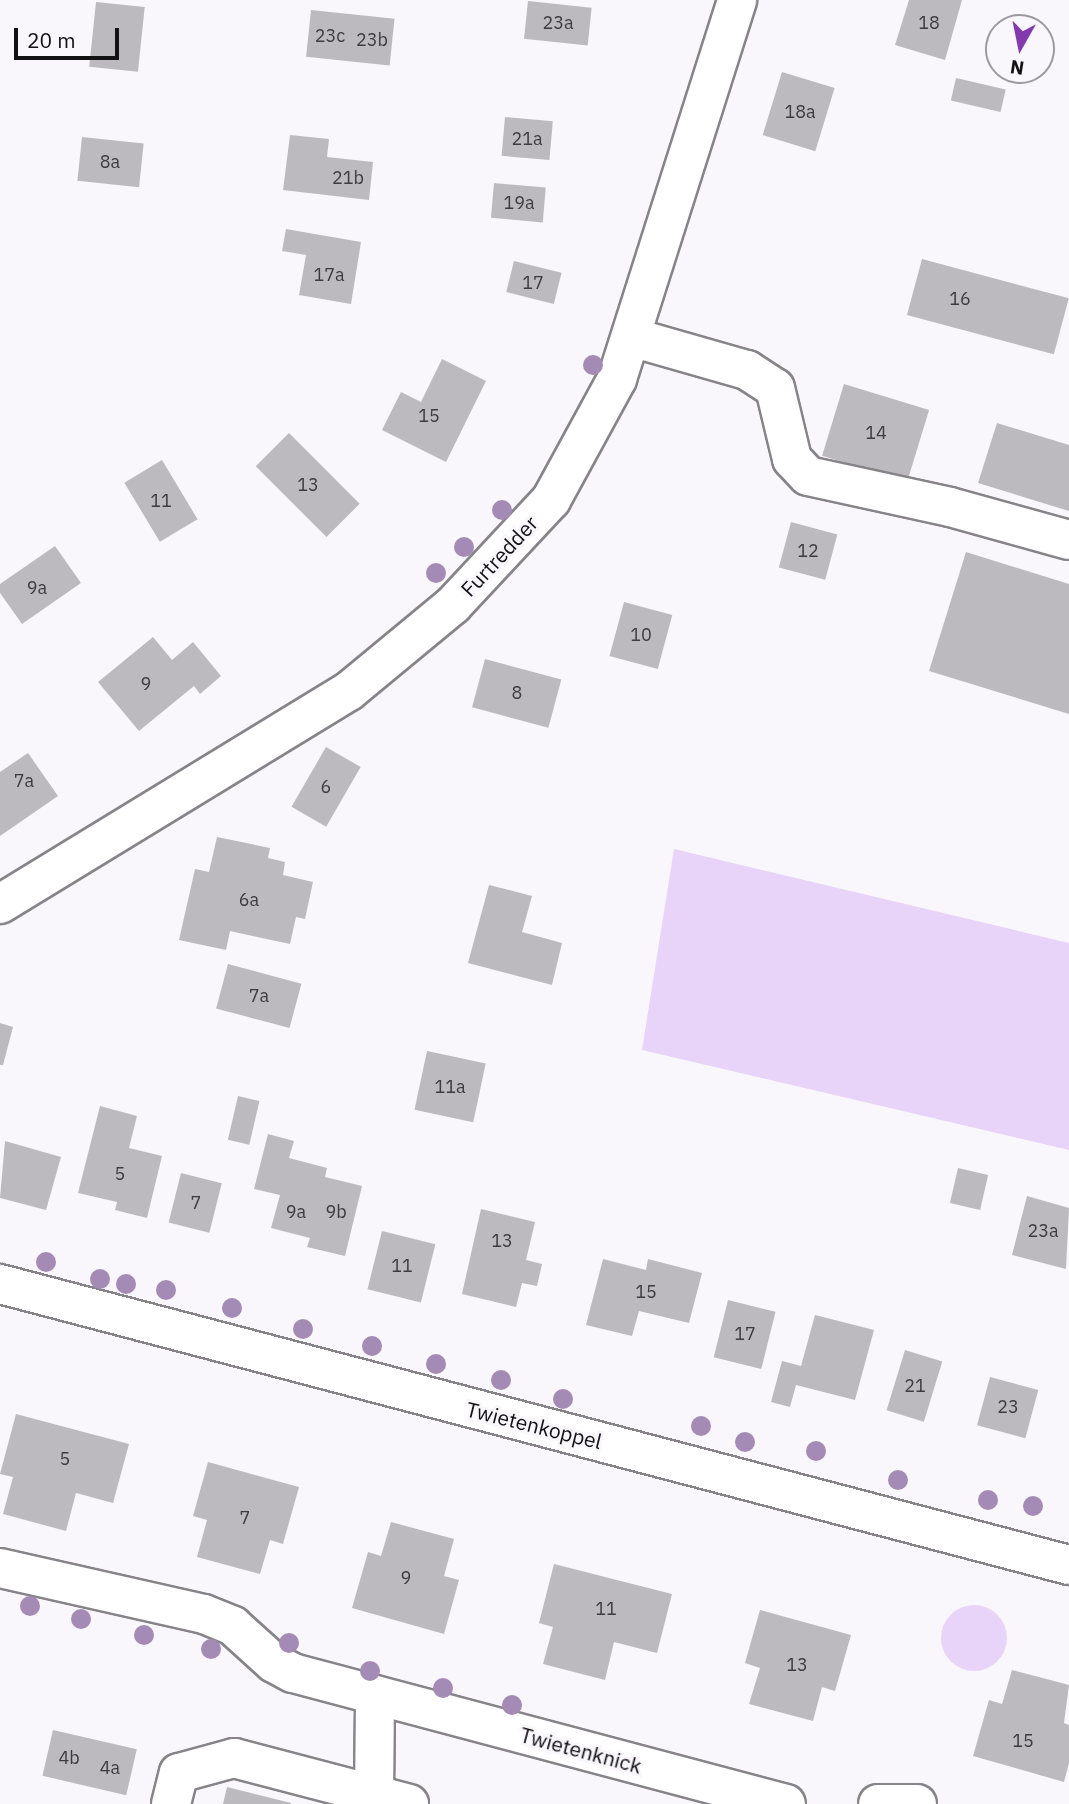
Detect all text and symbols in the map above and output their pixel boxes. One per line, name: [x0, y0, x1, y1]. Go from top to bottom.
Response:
house number: 23a: [542, 12, 574, 34]
house number: 18: [918, 12, 940, 34]
scale bar: [18, 14, 122, 58]
north arrow: [985, 14, 1055, 84]
house number: 23c: [315, 25, 345, 47]
text: 20 m: [27, 26, 76, 54]
house number: 23b: [356, 29, 388, 51]
text: N: [1008, 55, 1026, 81]
house number: 18a: [784, 101, 816, 123]
house number: 21a: [511, 128, 543, 150]
house number: 8a: [100, 151, 120, 173]
house number: 21b: [332, 167, 364, 189]
house number: 19a: [503, 192, 535, 214]
house number: 17a: [313, 264, 345, 286]
house number: 17: [522, 272, 544, 294]
house number: 16: [949, 288, 971, 310]
house number: 15: [418, 405, 440, 427]
house number: 14: [865, 422, 887, 444]
house number: 13: [297, 474, 319, 496]
house number: 11: [150, 490, 172, 512]
street label: Furtredder: [455, 510, 543, 602]
house number: 12: [797, 540, 819, 562]
house number: 9a: [27, 577, 47, 599]
house number: 10: [630, 624, 652, 646]
house number: 9: [141, 673, 151, 695]
house number: 8: [512, 682, 522, 704]
house number: 7a: [14, 770, 34, 792]
house number: 6: [321, 776, 331, 798]
house number: 6a: [239, 889, 259, 911]
house number: 7a: [249, 985, 269, 1007]
house number: 11a: [434, 1076, 466, 1098]
house number: 5: [115, 1163, 125, 1185]
house number: 7: [191, 1192, 201, 1214]
house number: 9a: [286, 1201, 306, 1223]
house number: 9b: [325, 1201, 347, 1223]
house number: 23a: [1027, 1220, 1059, 1242]
house number: 13: [491, 1230, 513, 1252]
house number: 11: [391, 1255, 413, 1277]
house number: 15: [635, 1281, 657, 1303]
house number: 17: [734, 1323, 756, 1345]
house number: 21: [904, 1375, 926, 1397]
street label: Twietenkoppel: [464, 1396, 604, 1454]
house number: 23: [997, 1396, 1019, 1418]
house number: 5: [60, 1448, 70, 1470]
house number: 7: [240, 1507, 250, 1529]
house number: 9: [401, 1567, 411, 1589]
house number: 11: [595, 1598, 617, 1620]
house number: 13: [786, 1654, 808, 1676]
street label: Twietenknick: [518, 1722, 644, 1778]
house number: 15: [1012, 1730, 1034, 1752]
house number: 4b: [58, 1747, 80, 1769]
house number: 4a: [100, 1757, 120, 1779]

